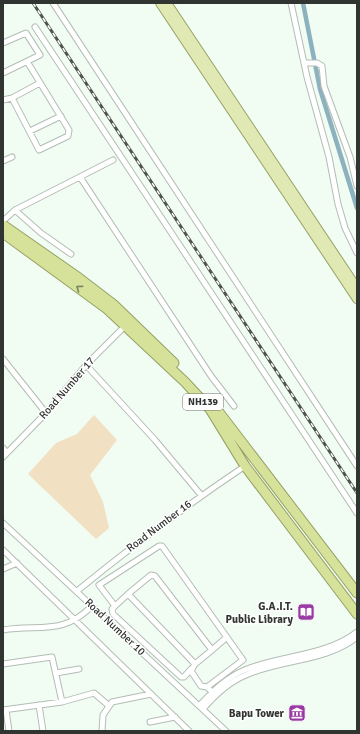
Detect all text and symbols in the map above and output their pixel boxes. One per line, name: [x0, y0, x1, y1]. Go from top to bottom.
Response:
one-way arrow: [76, 285, 83, 293]
street label: Road Number 17: [37, 354, 97, 422]
road number: NH139: [183, 394, 223, 410]
street label: Road Number 16: [124, 497, 194, 555]
street label: Road Number 10: [82, 596, 148, 658]
place label: G.A.I.T. Public Library: [226, 600, 294, 626]
library icon: G.A.I.T. Public Library: [296, 602, 316, 622]
museum icon: Bapu Tower: [287, 703, 307, 723]
place label: Bapu Tower: [229, 707, 285, 720]

